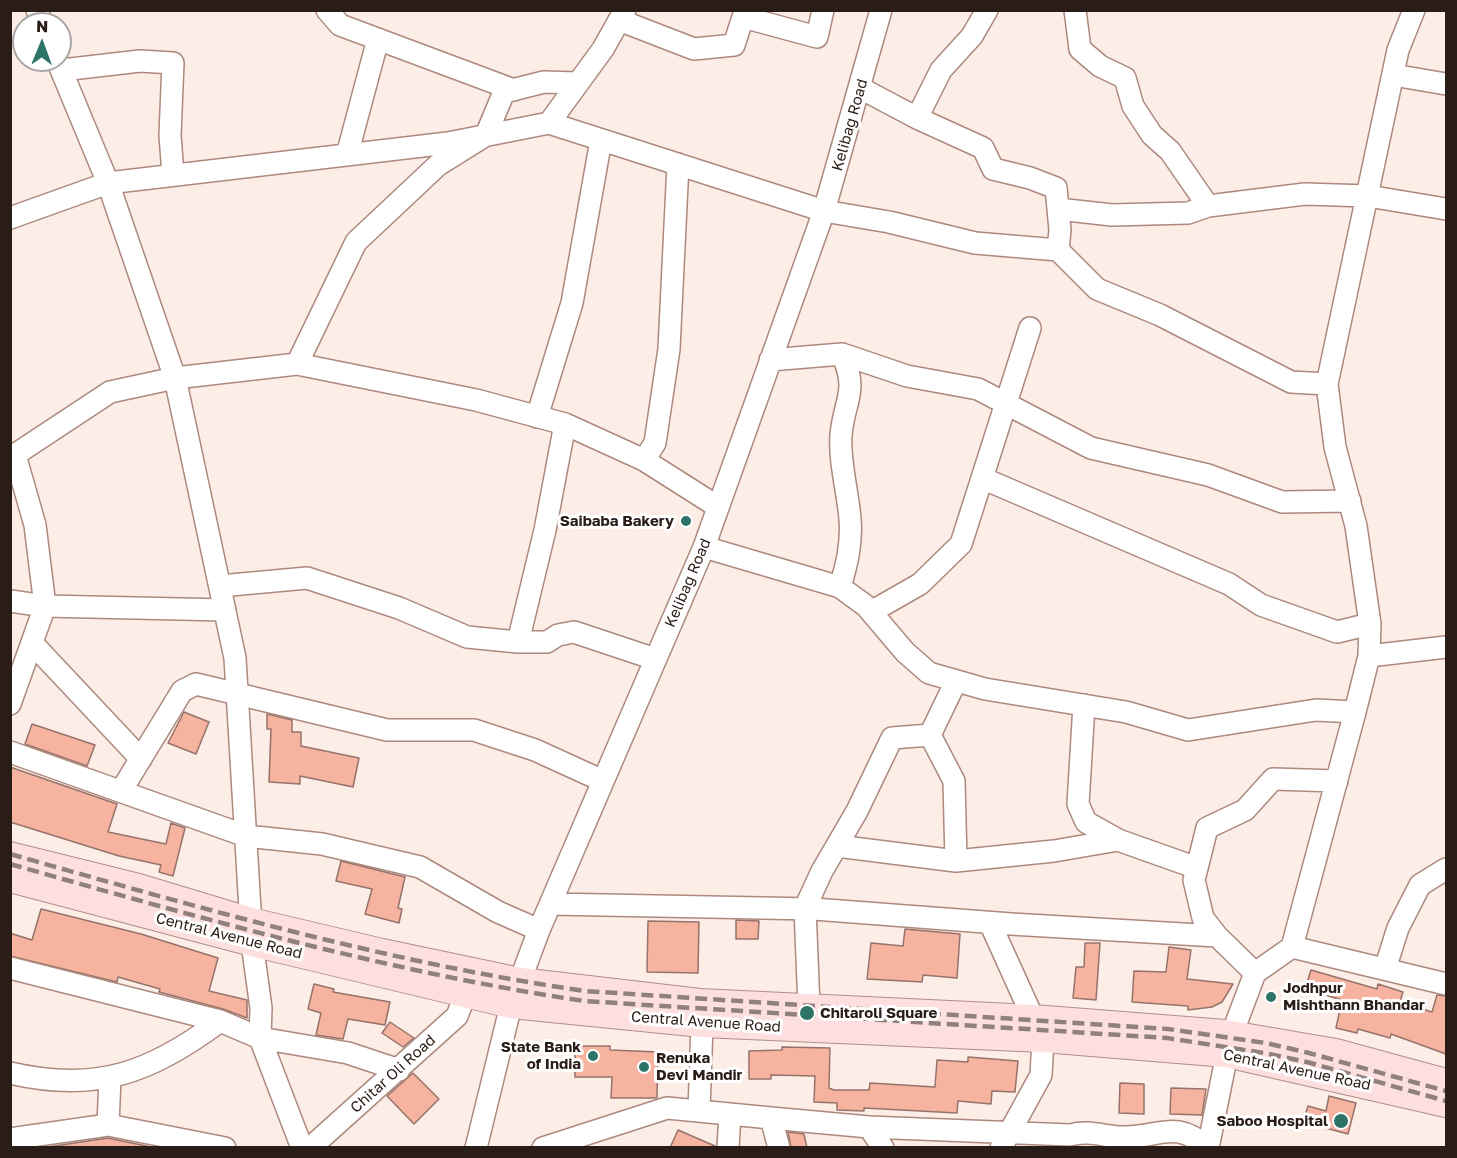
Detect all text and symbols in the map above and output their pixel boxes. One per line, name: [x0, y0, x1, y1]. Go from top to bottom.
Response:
north arrow: [12, 12, 72, 72]
text: N: [36, 16, 49, 36]
street label: Kelibag Road: [828, 77, 872, 173]
place label: Saibaba Bakery: [560, 512, 674, 530]
marker: Saibaba Bakery: [679, 514, 693, 528]
street label: Kelibag Road: [661, 536, 715, 630]
street label: Central Avenue Road: [154, 909, 304, 963]
place label: Jodhpur Mishthann Bhandar: [1283, 979, 1425, 1014]
marker: Jodhpur Mishthann Bhandar: [1264, 990, 1278, 1004]
marker: Chitaroli Square: [798, 1004, 816, 1022]
place label: Chitaroli Square: [820, 1004, 937, 1022]
street label: Central Avenue Road: [630, 1008, 782, 1036]
street label: Chitar Oli Road: [347, 1031, 439, 1117]
place label: State Bank of India: [501, 1038, 581, 1073]
street label: Central Avenue Road: [1222, 1046, 1372, 1094]
marker: State Bank of India: [586, 1049, 600, 1063]
place label: Renuka Devi Mandir: [656, 1049, 742, 1084]
marker: Renuka Devi Mandir: [637, 1060, 651, 1074]
place label: Saboo Hospital: [1216, 1112, 1328, 1130]
marker: Saboo Hospital: [1332, 1112, 1350, 1130]

